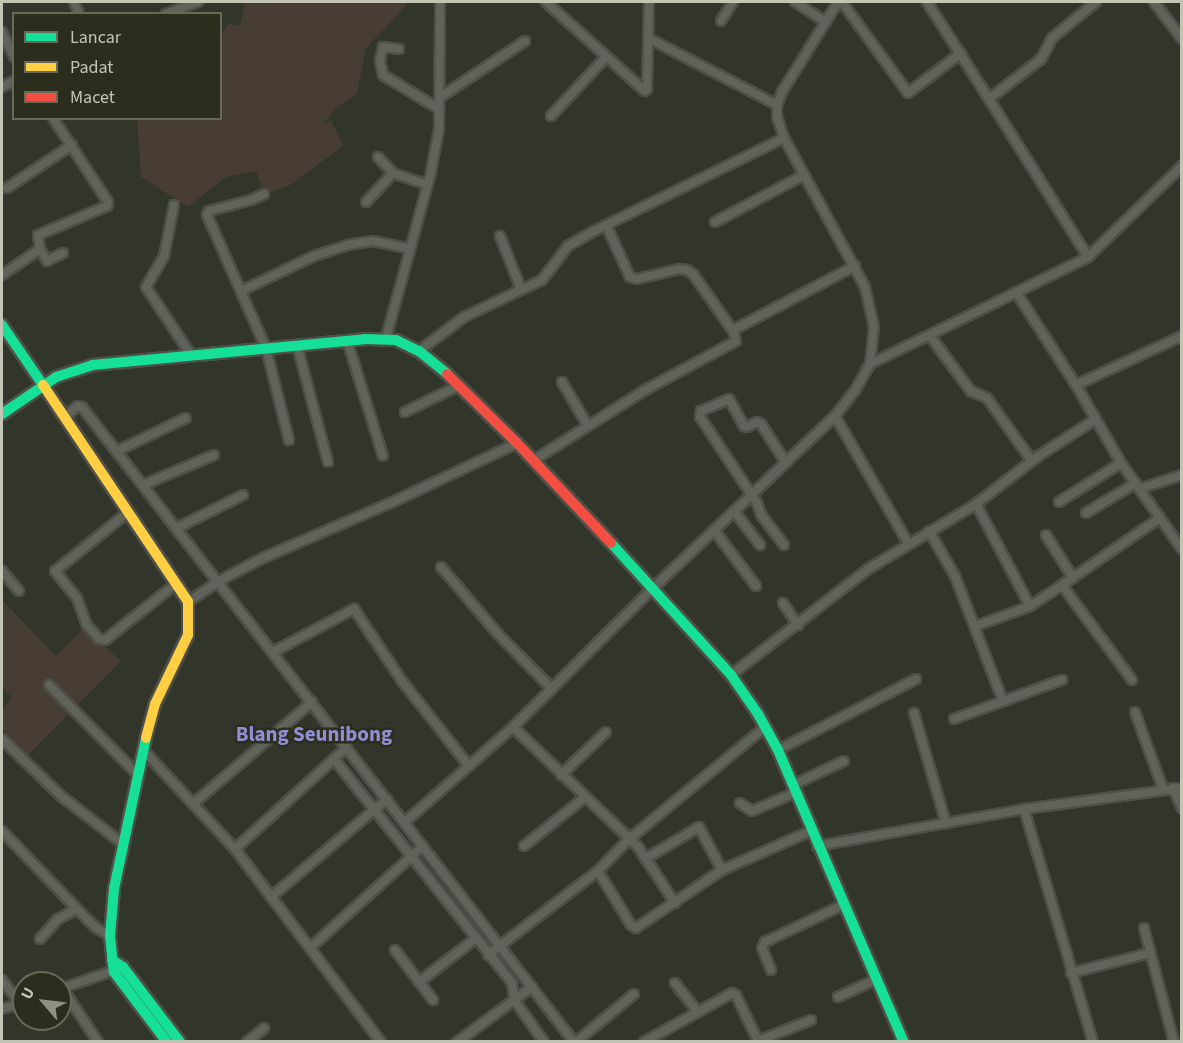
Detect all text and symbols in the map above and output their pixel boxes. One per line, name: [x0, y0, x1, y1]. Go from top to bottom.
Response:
legend: [12, 12, 222, 120]
text: Lancar: [70, 25, 121, 50]
text: Padat: [70, 55, 113, 80]
text: Macet: [70, 85, 115, 110]
district label: Blang Seunibong: [236, 721, 392, 747]
north arrow: [12, 971, 72, 1031]
text: U: [16, 984, 40, 1003]

